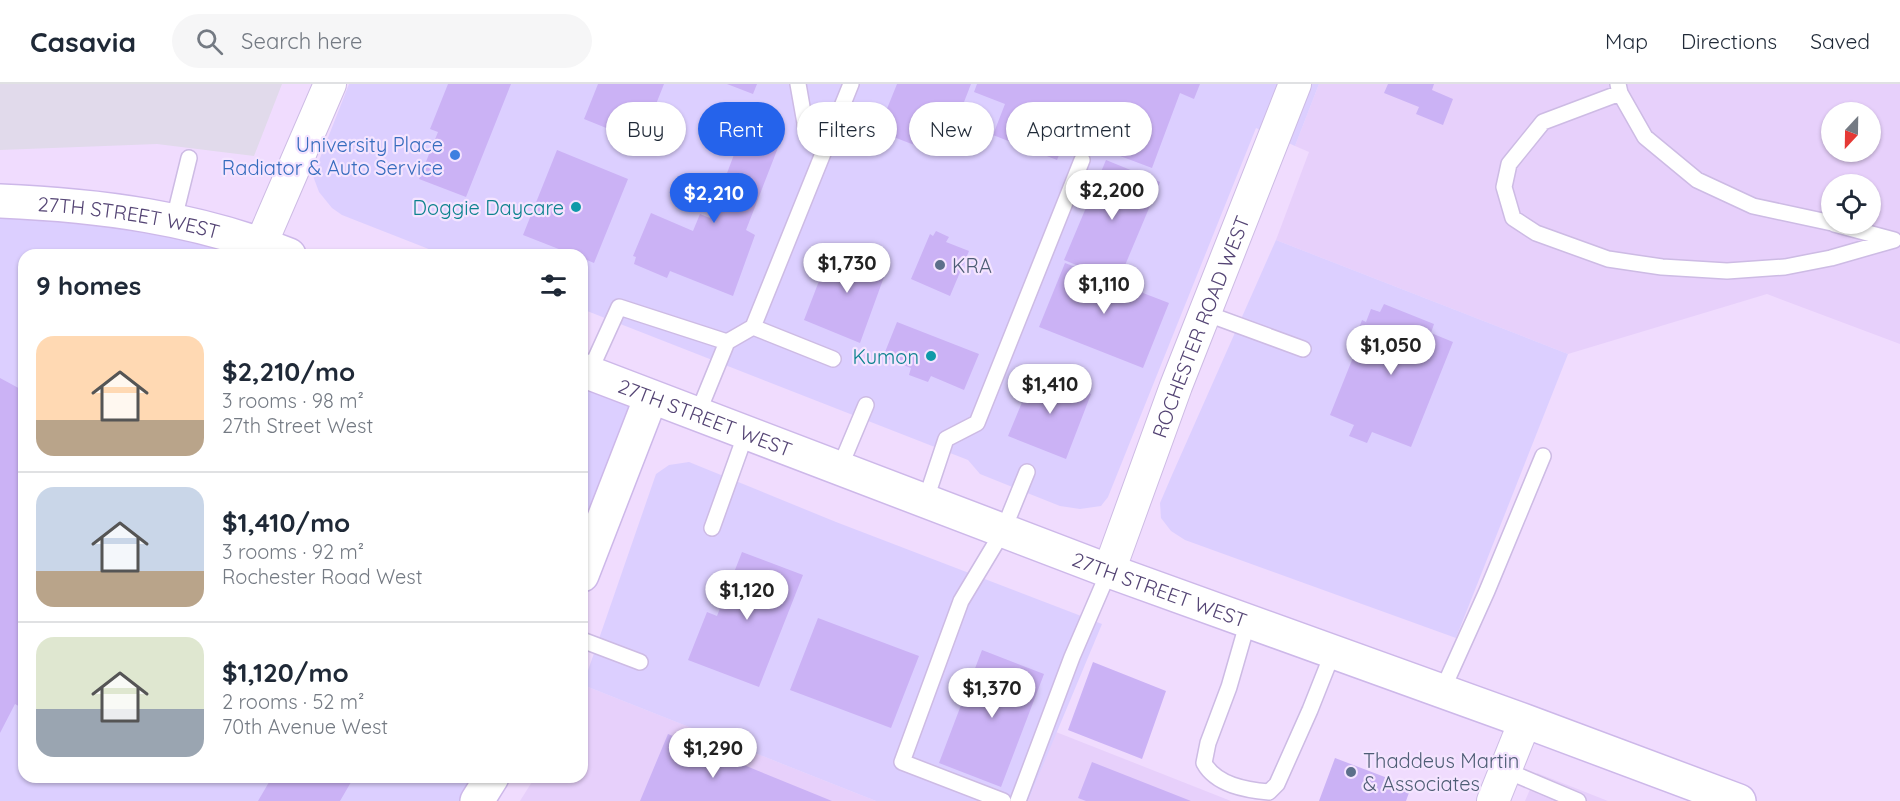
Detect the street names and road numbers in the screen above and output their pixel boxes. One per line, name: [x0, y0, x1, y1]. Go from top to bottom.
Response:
street label: 27TH STREET WEST: [37, 191, 223, 244]
street label: ROCHESTER ROAD WEST: [1146, 212, 1254, 441]
street label: 27TH STREET WEST: [615, 373, 796, 462]
street label: 27TH STREET WEST: [1069, 546, 1251, 632]

